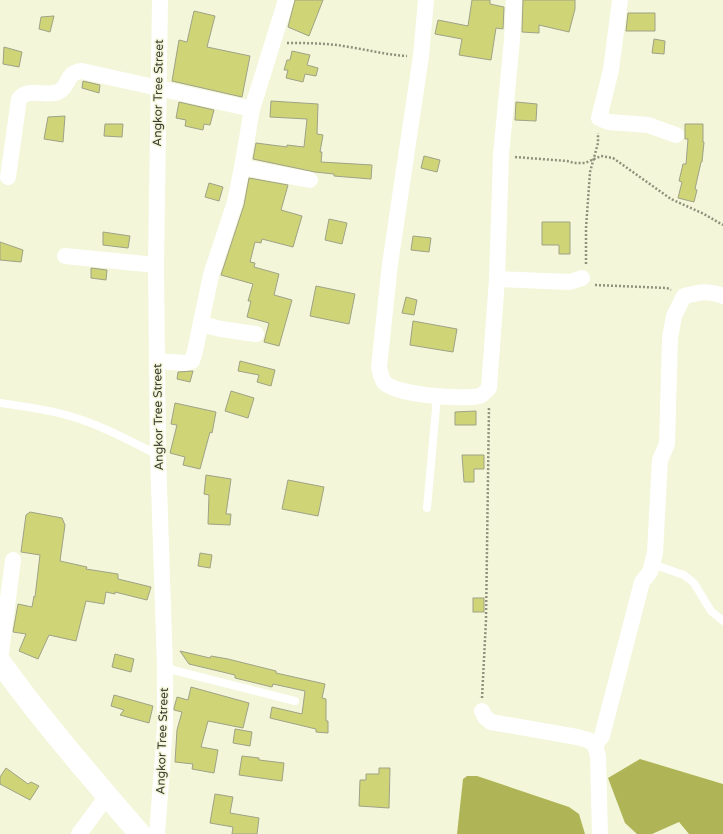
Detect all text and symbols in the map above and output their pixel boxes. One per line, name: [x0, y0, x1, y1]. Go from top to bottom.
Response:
street label: Angkor Tree Street: [150, 39, 166, 147]
street label: Angkor Tree Street: [150, 363, 166, 471]
street label: Angkor Tree Street: [153, 687, 171, 795]

